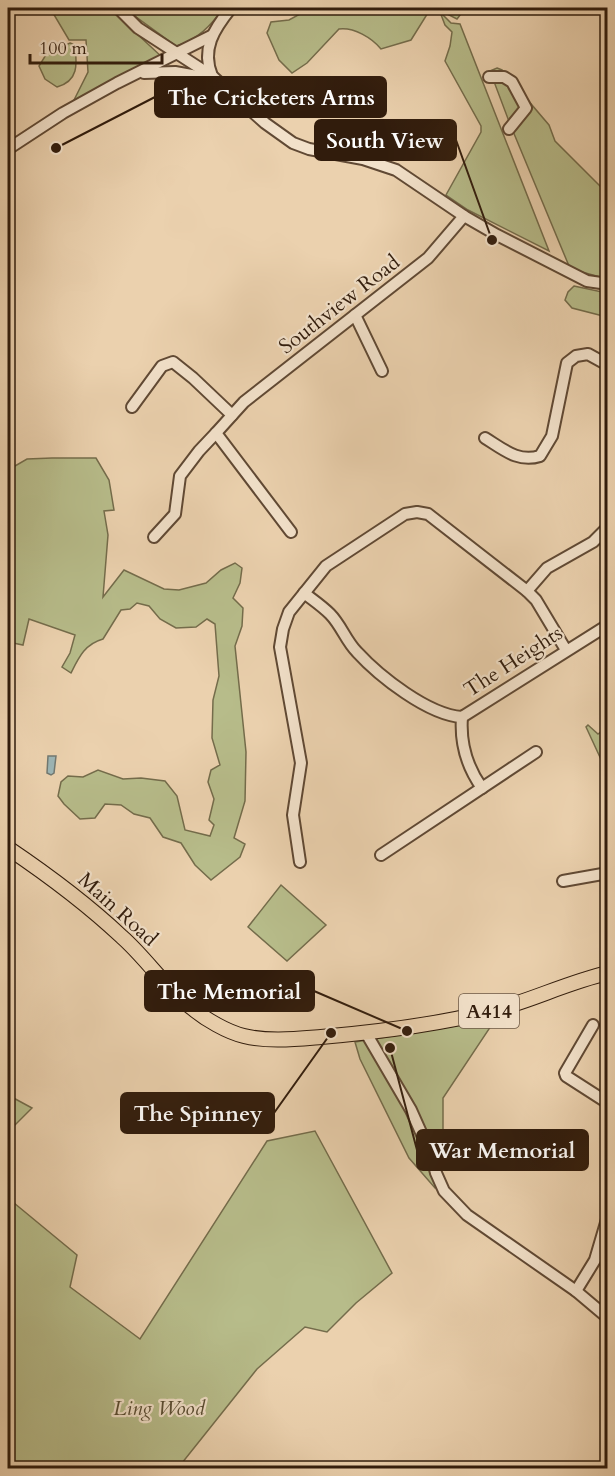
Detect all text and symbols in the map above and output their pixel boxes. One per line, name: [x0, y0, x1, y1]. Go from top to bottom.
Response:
scale bar: [30, 27, 162, 65]
text: 100 m: [39, 36, 87, 61]
callout: The Cricketers Arms: [155, 77, 386, 117]
text: The Cricketers Arms: [167, 83, 375, 113]
callout: South View: [315, 120, 456, 160]
text: South View: [326, 126, 444, 156]
street label: Southview Road: [273, 248, 406, 361]
street label: The Heights: [458, 619, 568, 704]
street label: Main Road: [71, 866, 164, 953]
callout: The Memorial: [145, 971, 314, 1011]
text: The Memorial: [157, 977, 302, 1007]
road number: A414: [459, 994, 519, 1028]
callout: The Spinney: [121, 1093, 274, 1133]
text: The Spinney: [134, 1099, 263, 1129]
callout: War Memorial: [417, 1130, 588, 1170]
text: War Memorial: [428, 1136, 576, 1166]
park label: Ling Wood: [113, 1394, 206, 1423]

